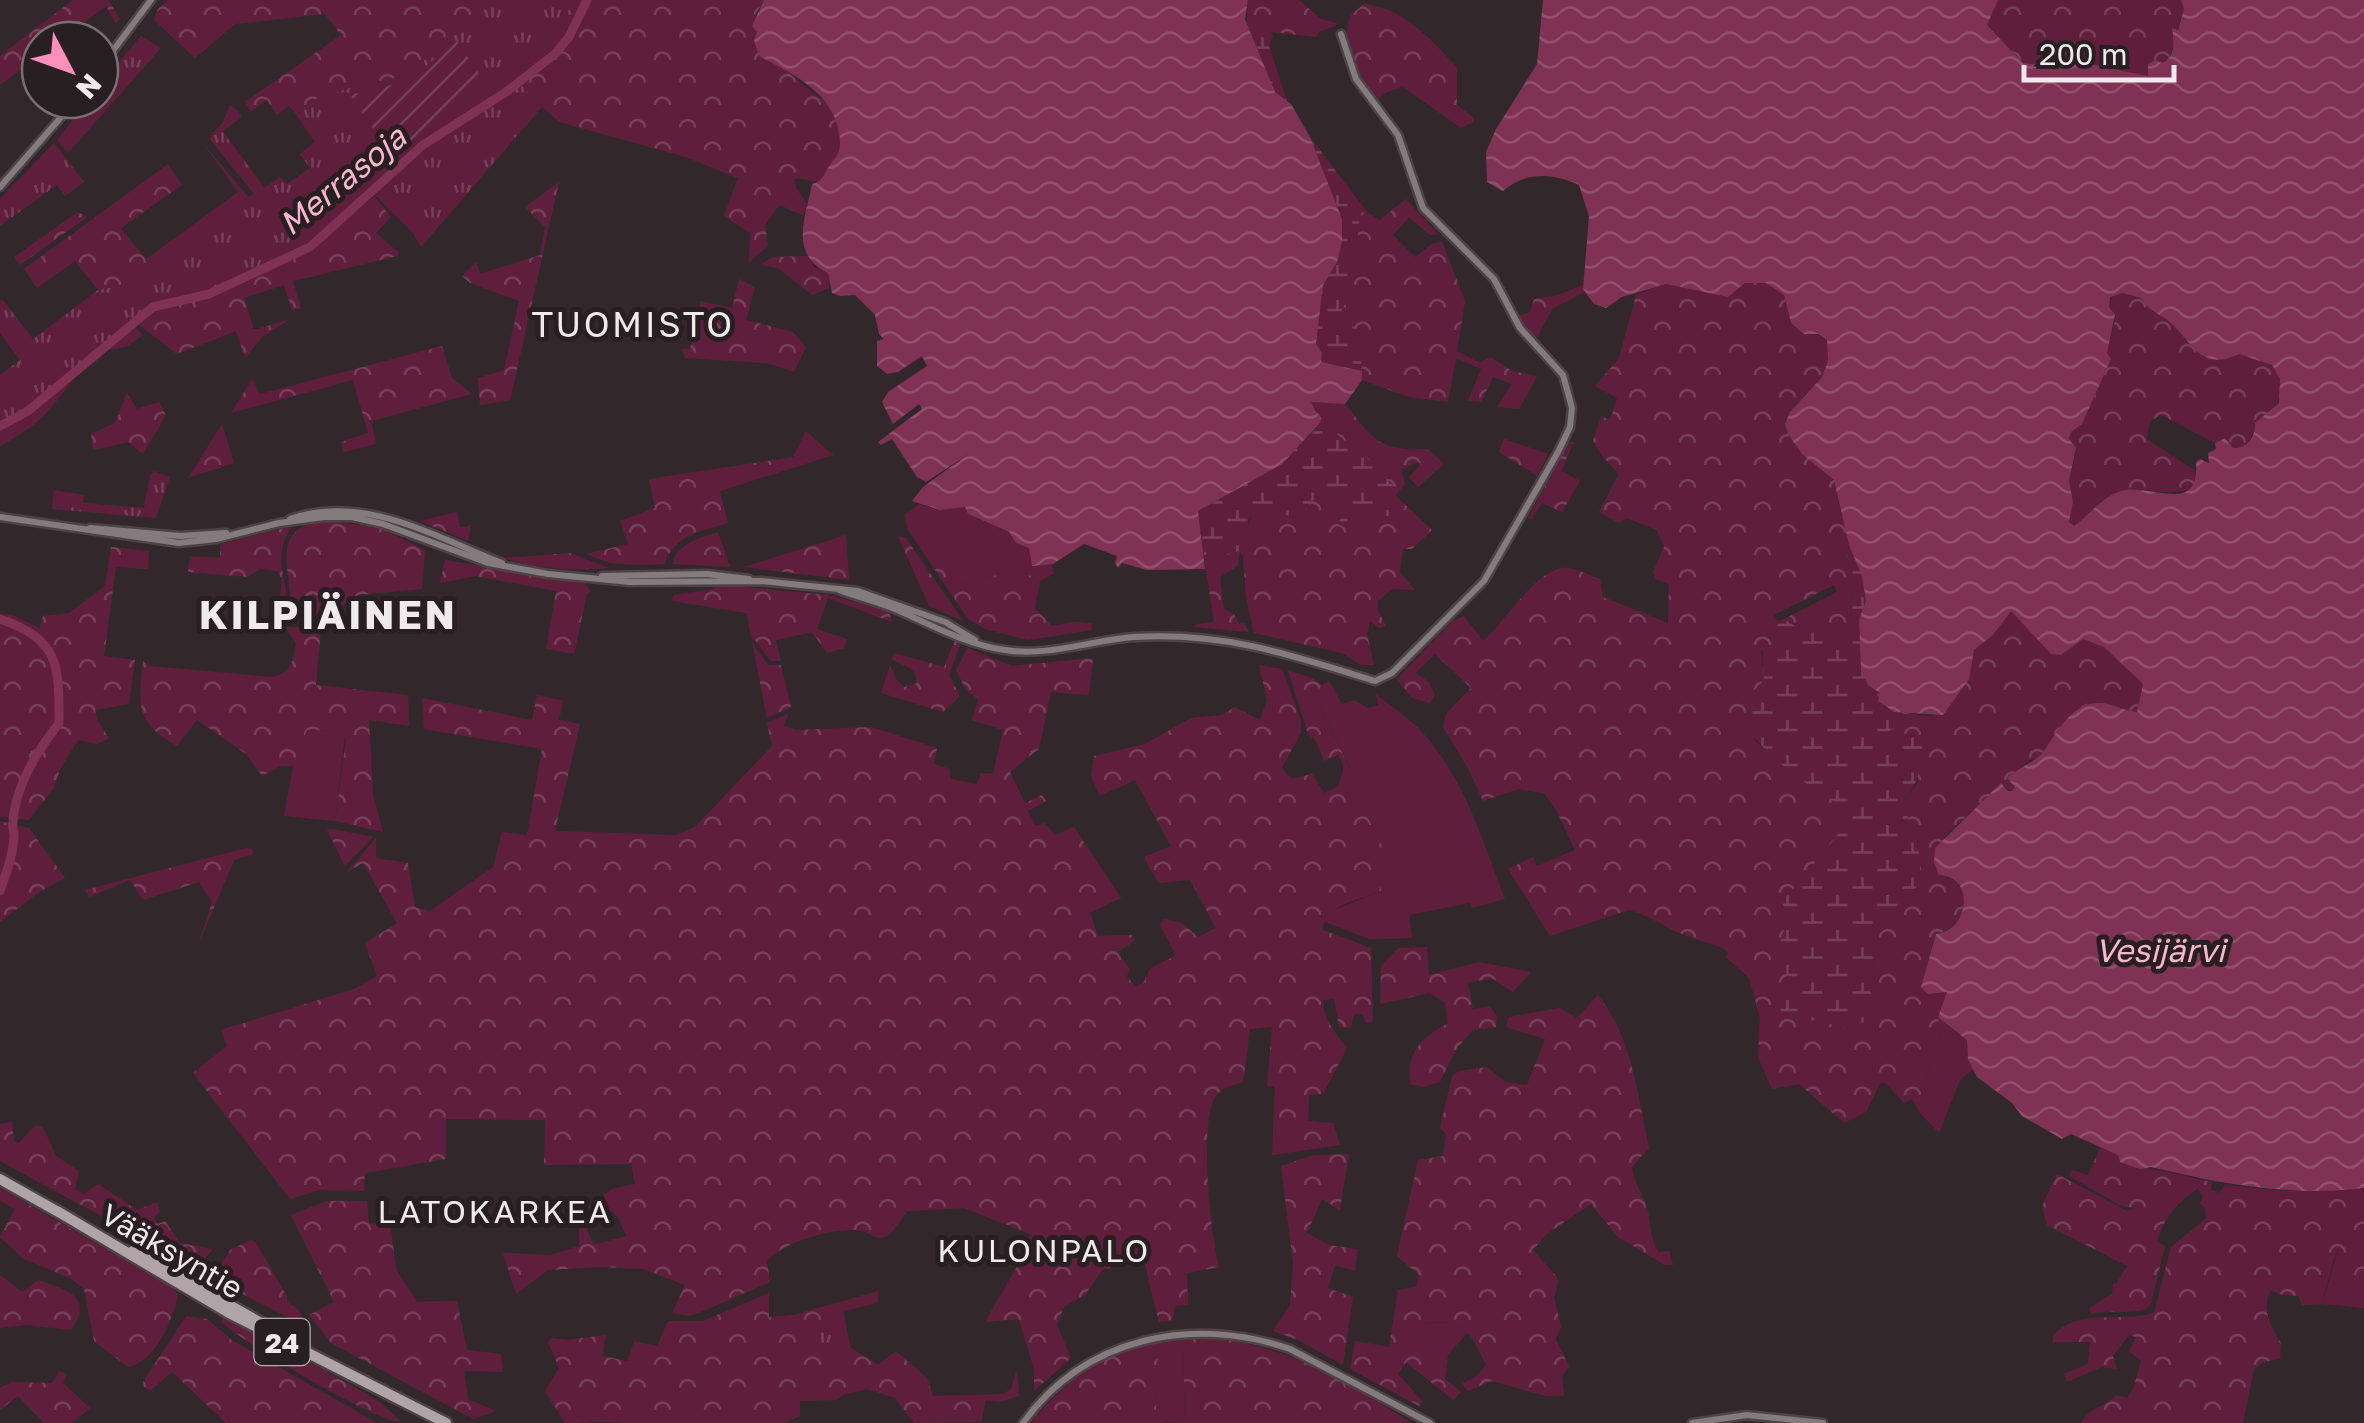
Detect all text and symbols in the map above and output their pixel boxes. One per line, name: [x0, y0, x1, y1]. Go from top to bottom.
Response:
north arrow: [20, 20, 120, 120]
scale bar: [2024, 20, 2174, 82]
text: 200 m: [2039, 36, 2128, 72]
text: N: [70, 68, 109, 106]
water label: Merrasoja: [271, 116, 414, 242]
district label: TUOMISTO: [531, 303, 735, 345]
district label: KILPIÄINEN: [199, 590, 457, 638]
water label: Vesijärvi: [2095, 931, 2229, 969]
district label: LATOKARKEA: [378, 1192, 612, 1230]
street label: Vääksyntie: [95, 1196, 249, 1306]
district label: KULONPALO: [937, 1231, 1151, 1269]
road number: 24: [254, 1319, 310, 1365]

